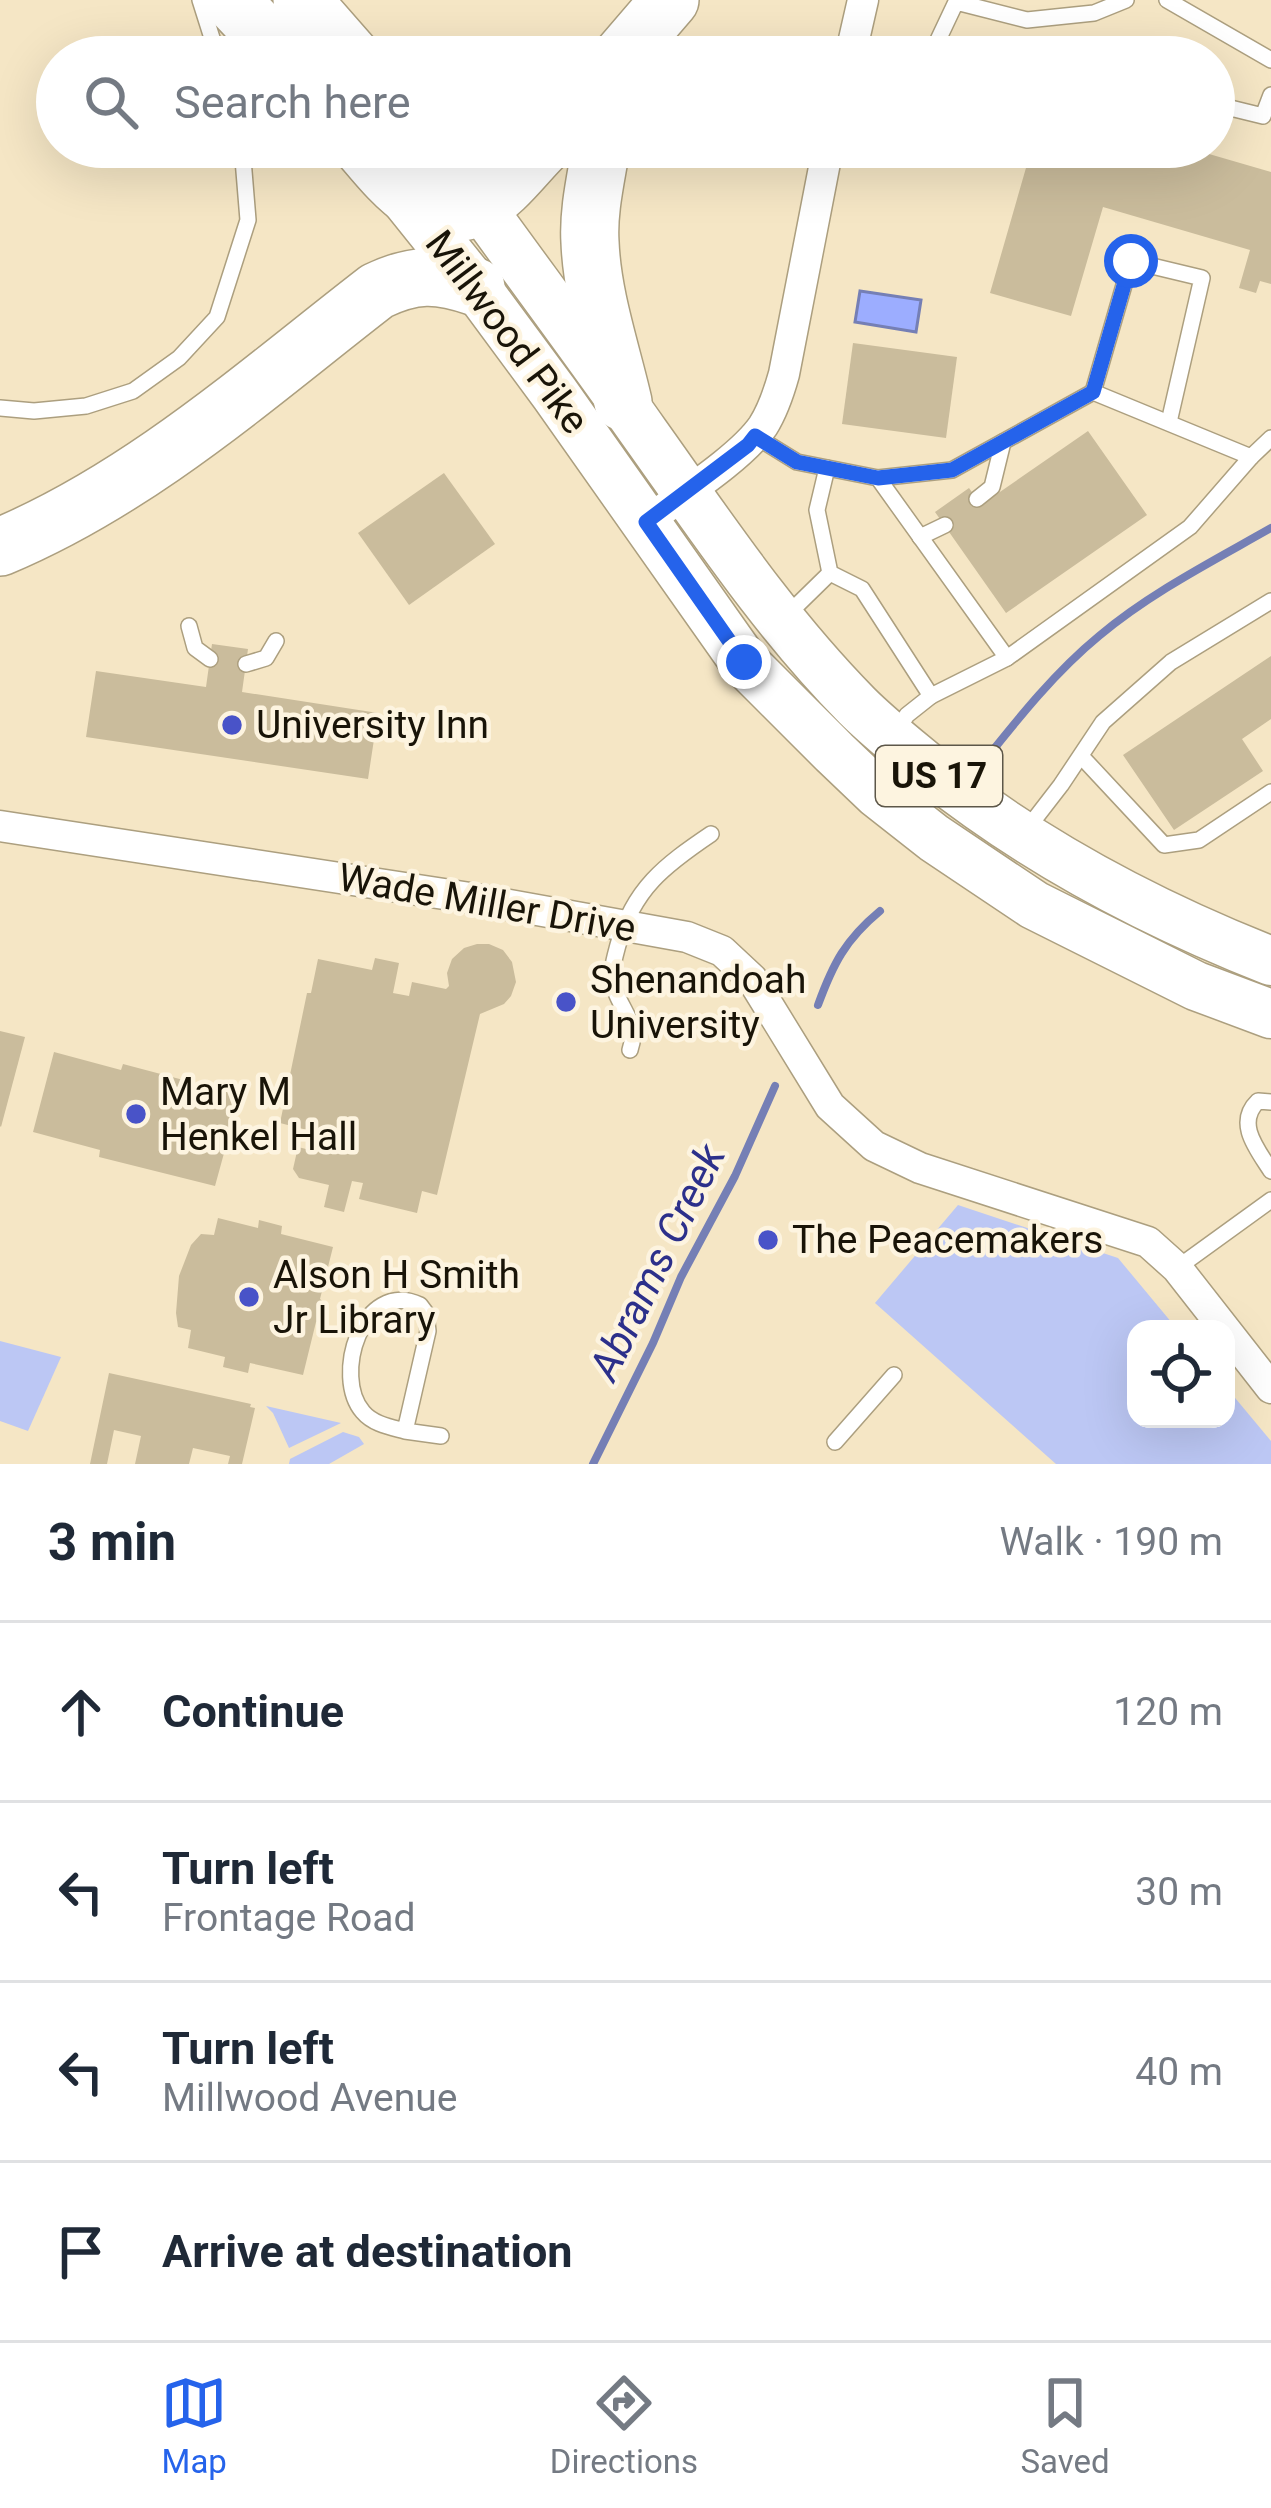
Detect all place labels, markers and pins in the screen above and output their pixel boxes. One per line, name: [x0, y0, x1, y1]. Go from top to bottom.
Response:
place label: University Inn: [256, 702, 489, 748]
marker: University Inn: [219, 712, 245, 738]
place label: Shenandoah University: [590, 957, 807, 1048]
marker: Shenandoah University: [553, 989, 579, 1015]
place label: Mary M Henkel Hall: [160, 1069, 357, 1160]
marker: Mary M Henkel Hall: [123, 1101, 149, 1127]
place label: The Peacemakers: [792, 1217, 1103, 1263]
marker: The Peacemakers: [755, 1227, 781, 1253]
place label: Alson H Smith Jr Library: [273, 1252, 520, 1343]
marker: Alson H Smith Jr Library: [236, 1284, 262, 1310]

